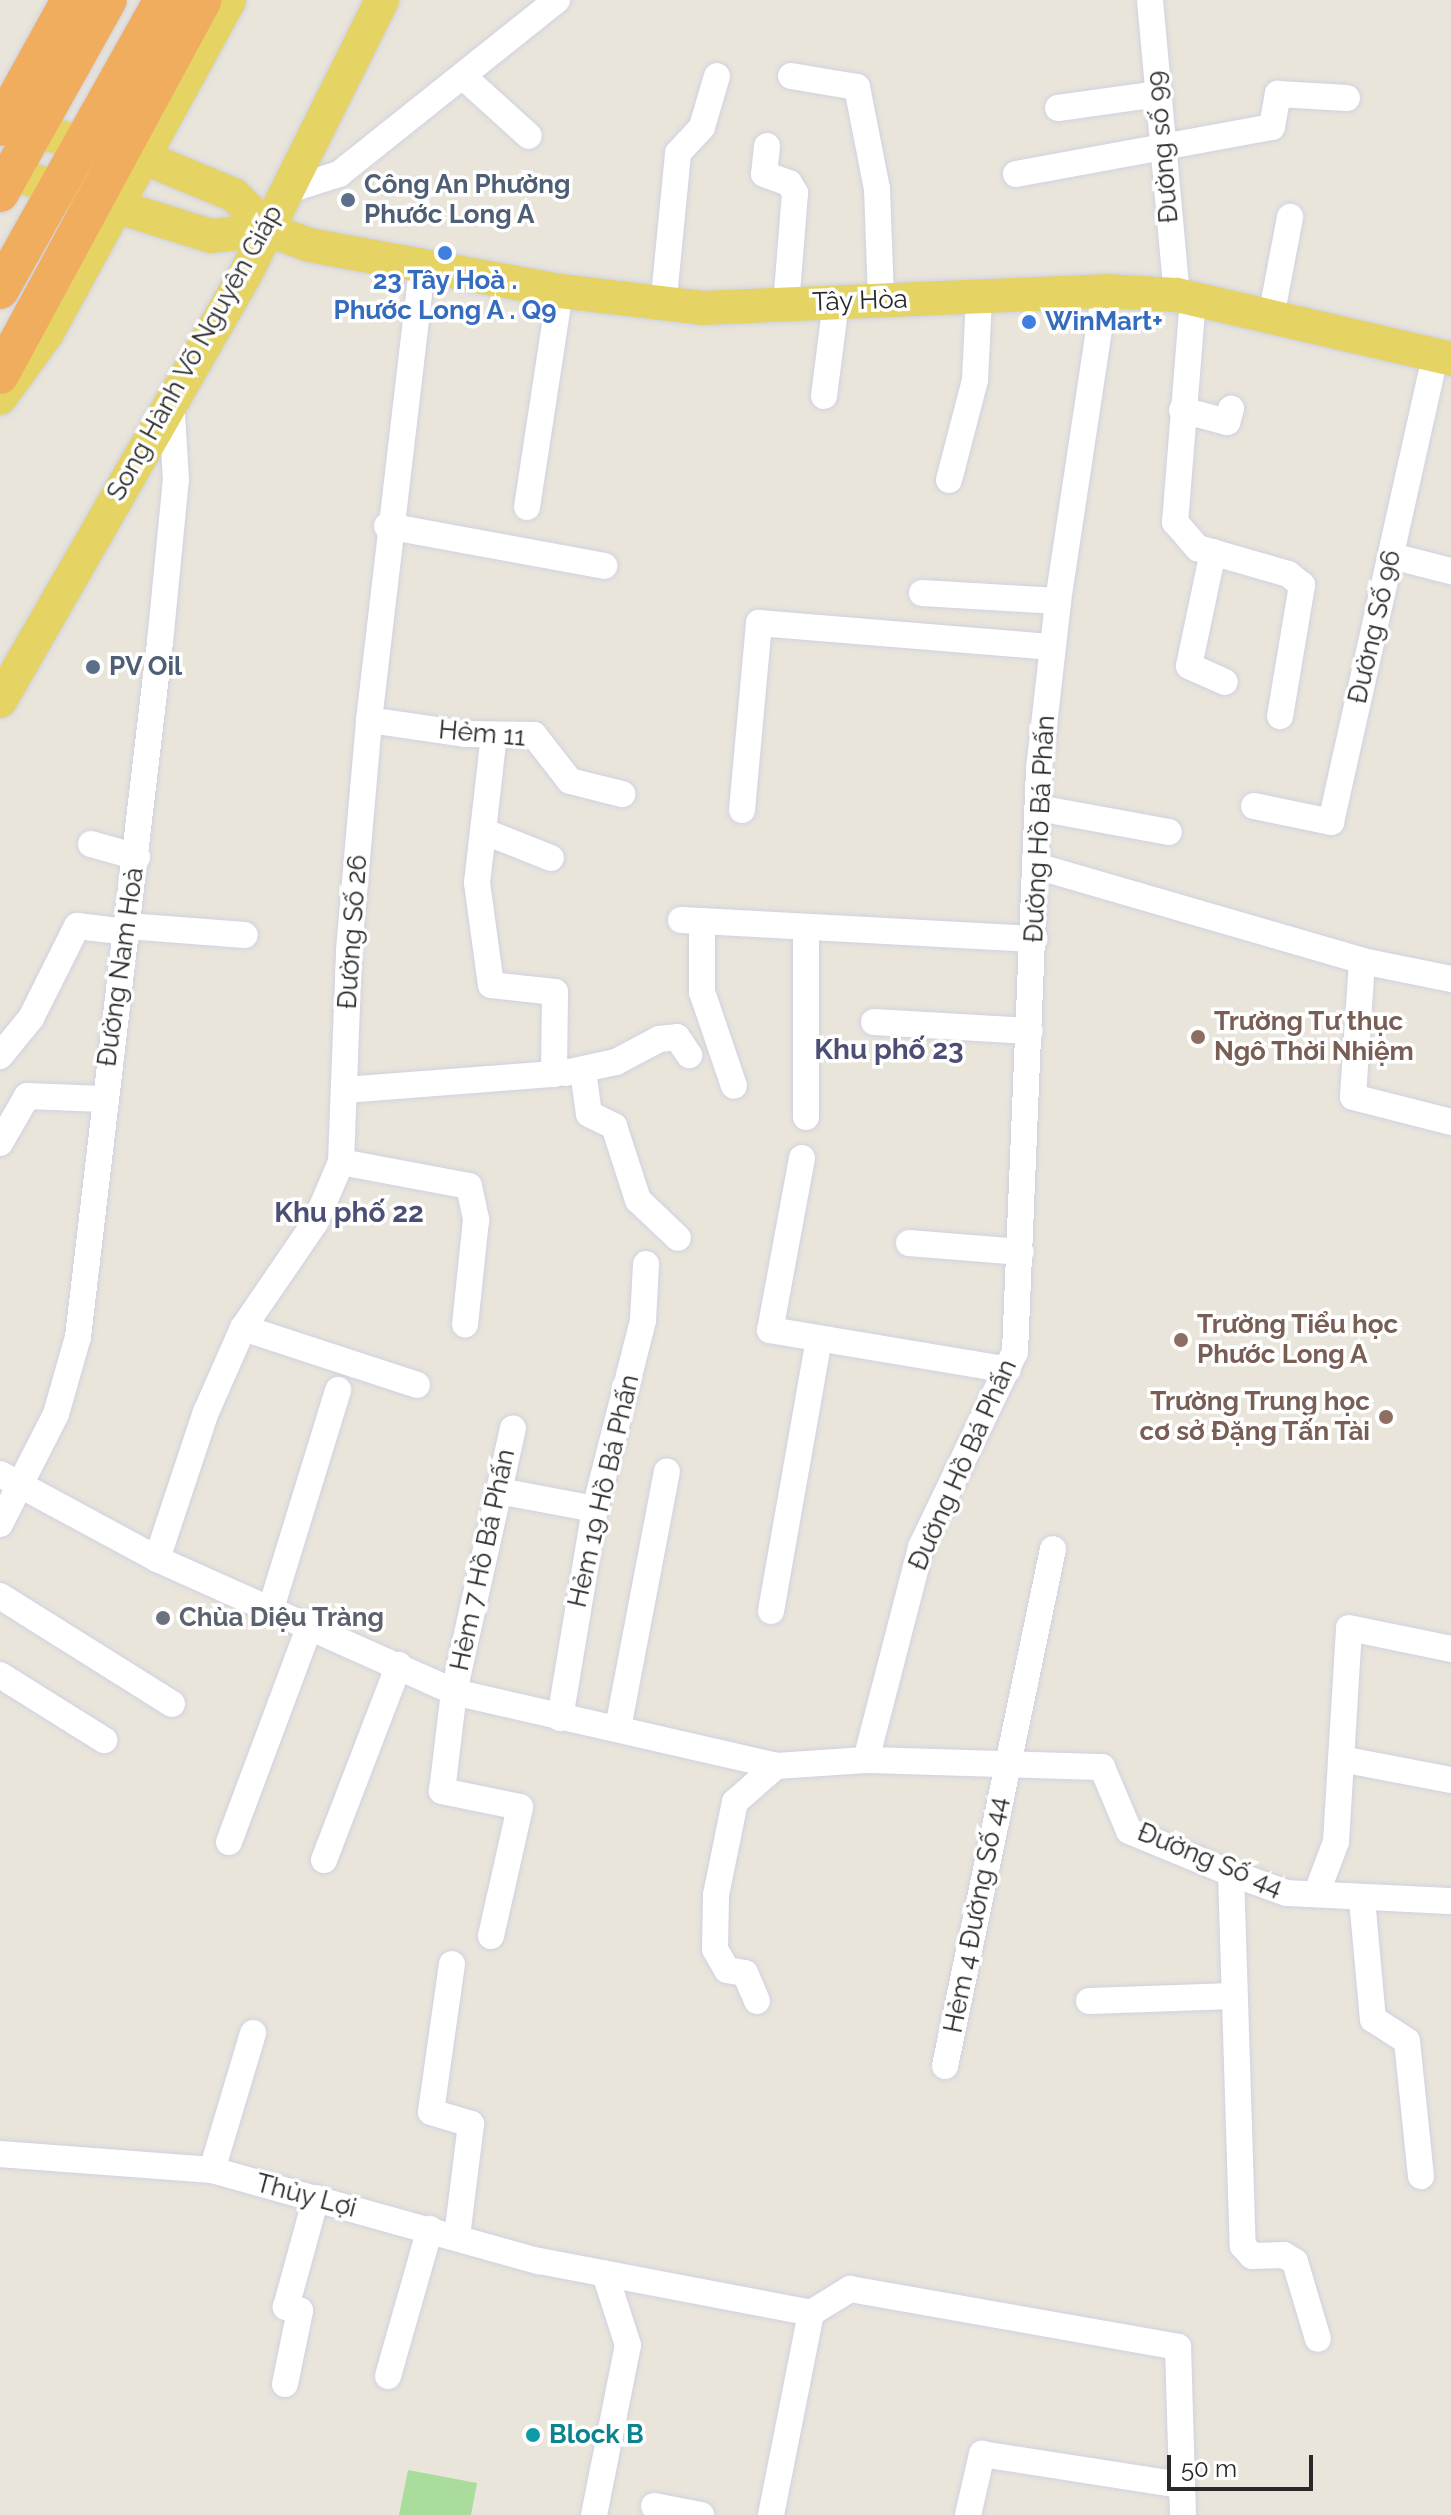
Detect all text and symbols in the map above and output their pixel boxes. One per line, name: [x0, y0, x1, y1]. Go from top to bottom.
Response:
street label: Đường số 99: [1141, 70, 1185, 224]
place label: Công An Phường Phước Long A: [364, 169, 571, 230]
marker: Công An Phường Phước Long A: [339, 191, 357, 209]
street label: Song Hành Võ Nguyên Giáp: [100, 199, 290, 507]
marker: 23 Tây Hoà . Phước Long A . Q9: [436, 244, 454, 262]
place label: 23 Tây Hoà . Phước Long A . Q9: [333, 265, 557, 326]
street label: Tây Hòa: [811, 284, 909, 318]
place label: WinMart+: [1045, 306, 1163, 338]
marker: WinMart+: [1020, 313, 1038, 331]
street label: Đường Số 96: [1342, 547, 1408, 707]
place label: PV Oil: [109, 651, 183, 683]
marker: PV Oil: [84, 658, 102, 676]
street label: Hẻm 11: [437, 715, 527, 753]
street label: Đường Hồ Bá Phấn: [1018, 715, 1062, 943]
street label: Đường Số 26: [332, 854, 374, 1010]
street label: Đường Nam Hoà: [92, 865, 150, 1069]
place label: Trường Tư thục Ngô Thời Nhiệm: [1214, 1006, 1414, 1068]
marker: Trường Tư thục Ngô Thời Nhiệm: [1189, 1028, 1207, 1046]
district label: Khu phố 23: [814, 1033, 964, 1067]
district label: Khu phố 22: [274, 1196, 424, 1230]
place label: Trường Tiểu học Phước Long A: [1197, 1309, 1399, 1370]
marker: Trường Tiểu học Phước Long A: [1172, 1331, 1190, 1349]
street label: Đường Hồ Bá Phấn: [902, 1355, 1024, 1575]
street label: Hẻm 19 Hồ Bá Phấn: [562, 1372, 646, 1610]
place label: Trường Trung học cơ sở Đặng Tấn Tài: [1138, 1386, 1370, 1448]
marker: Trường Trung học cơ sở Đặng Tấn Tài: [1377, 1408, 1395, 1426]
street label: Hẻm 7 Hồ Bá Phấn: [444, 1446, 522, 1674]
place label: Chùa Diệu Tràng: [179, 1602, 385, 1634]
marker: Chùa Diệu Tràng: [154, 1609, 172, 1627]
street label: Hẻm 4 Đường Số 44: [938, 1794, 1014, 2036]
street label: Đường Số 44: [1133, 1817, 1287, 1903]
street label: Thủy Lợi: [252, 2168, 360, 2224]
place label: Block B: [549, 2419, 644, 2451]
marker: Block B: [524, 2426, 542, 2444]
scale bar: [1171, 2439, 1317, 2489]
text: 50 m: [1181, 2454, 1237, 2483]

